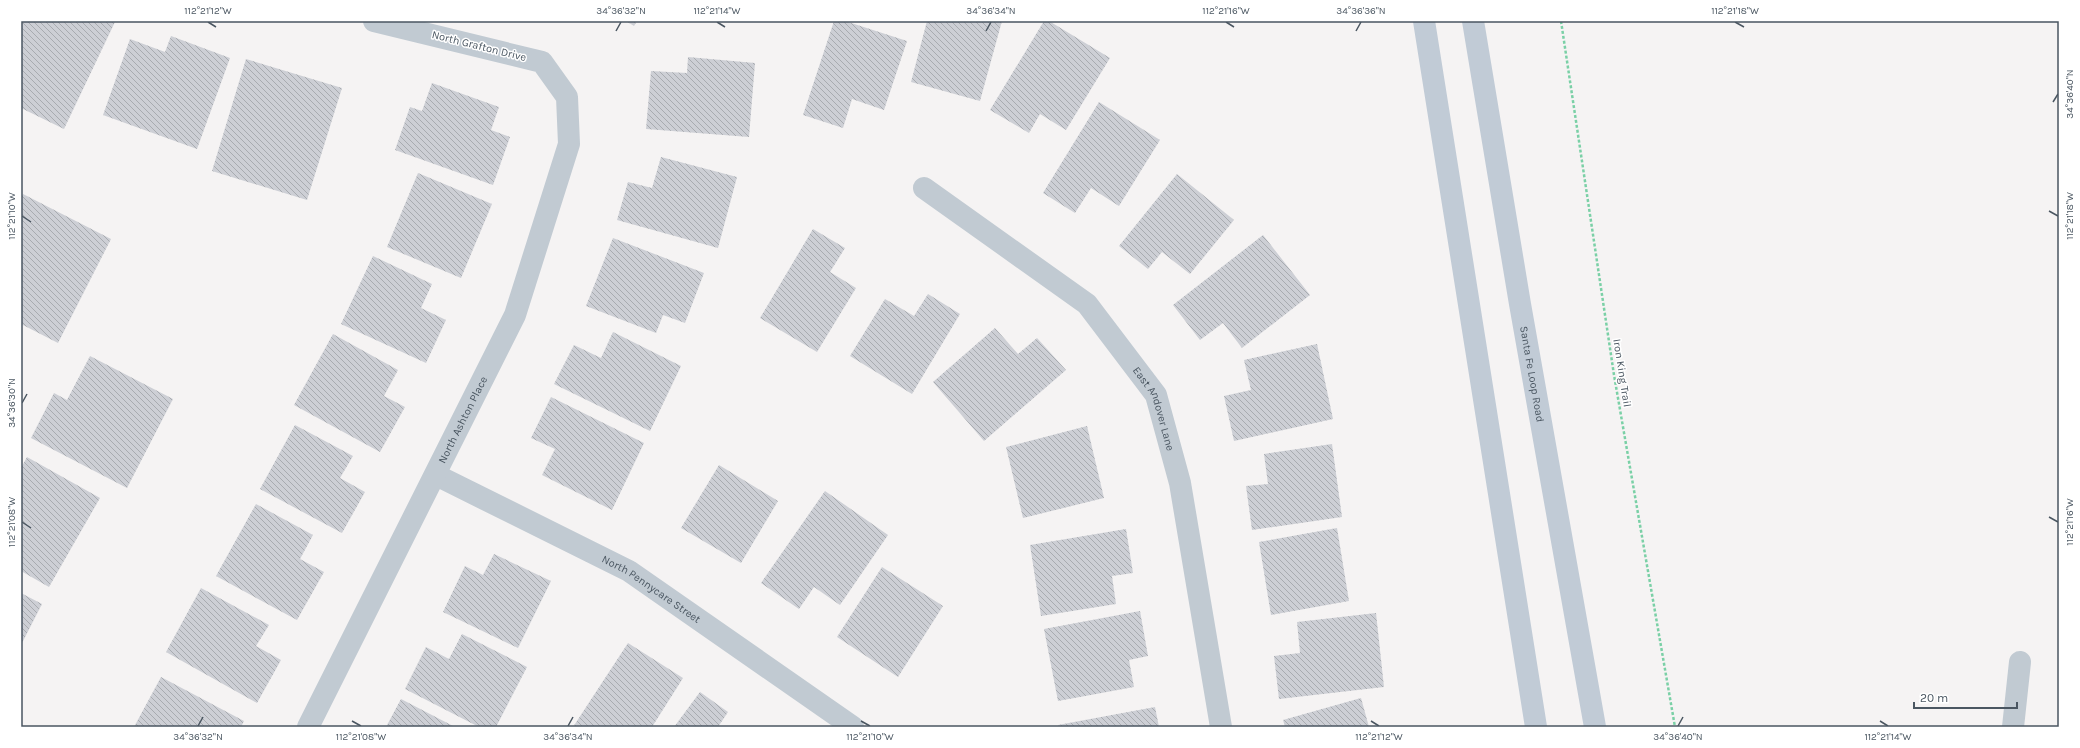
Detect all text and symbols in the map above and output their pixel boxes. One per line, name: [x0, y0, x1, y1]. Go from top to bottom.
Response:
text: 112°21'12"W: [184, 5, 232, 17]
text: 34°36'32"N: [596, 5, 646, 17]
text: 112°21'14"W: [693, 5, 741, 17]
text: 34°36'34"N: [966, 5, 1016, 17]
text: 112°21'16"W: [1202, 5, 1250, 17]
text: 34°36'36"N: [1336, 5, 1386, 17]
text: 112°21'18"W: [1711, 5, 1759, 17]
street label: North Grafton Drive: [430, 28, 528, 64]
text: 34°36'40"N: [2064, 69, 2076, 119]
text: 112°21'10"W: [6, 192, 18, 240]
text: 112°21'18"W: [2064, 192, 2076, 240]
street label: Santa Fe Loop Road: [1518, 325, 1547, 423]
street label: Iron King Trail: [1610, 338, 1634, 408]
street label: East Andover Lane: [1130, 364, 1178, 453]
street label: North Ashton Place: [435, 374, 490, 465]
text: 34°36'30"N: [6, 378, 18, 428]
text: 112°21'08"W: [6, 497, 18, 547]
text: 112°21'16"W: [2064, 498, 2076, 546]
street label: North Pennycare Street: [600, 552, 703, 626]
scale bar: [1914, 684, 2017, 710]
text: 20 m: [1920, 691, 1948, 705]
text: 34°36'32"N: [173, 731, 223, 743]
text: 112°21'08"W: [336, 731, 386, 743]
text: 34°36'34"N: [543, 731, 593, 743]
text: 112°21'10"W: [846, 731, 894, 743]
text: 112°21'12"W: [1355, 731, 1403, 743]
text: 34°36'40"N: [1653, 731, 1703, 743]
text: 112°21'14"W: [1864, 731, 1912, 743]

